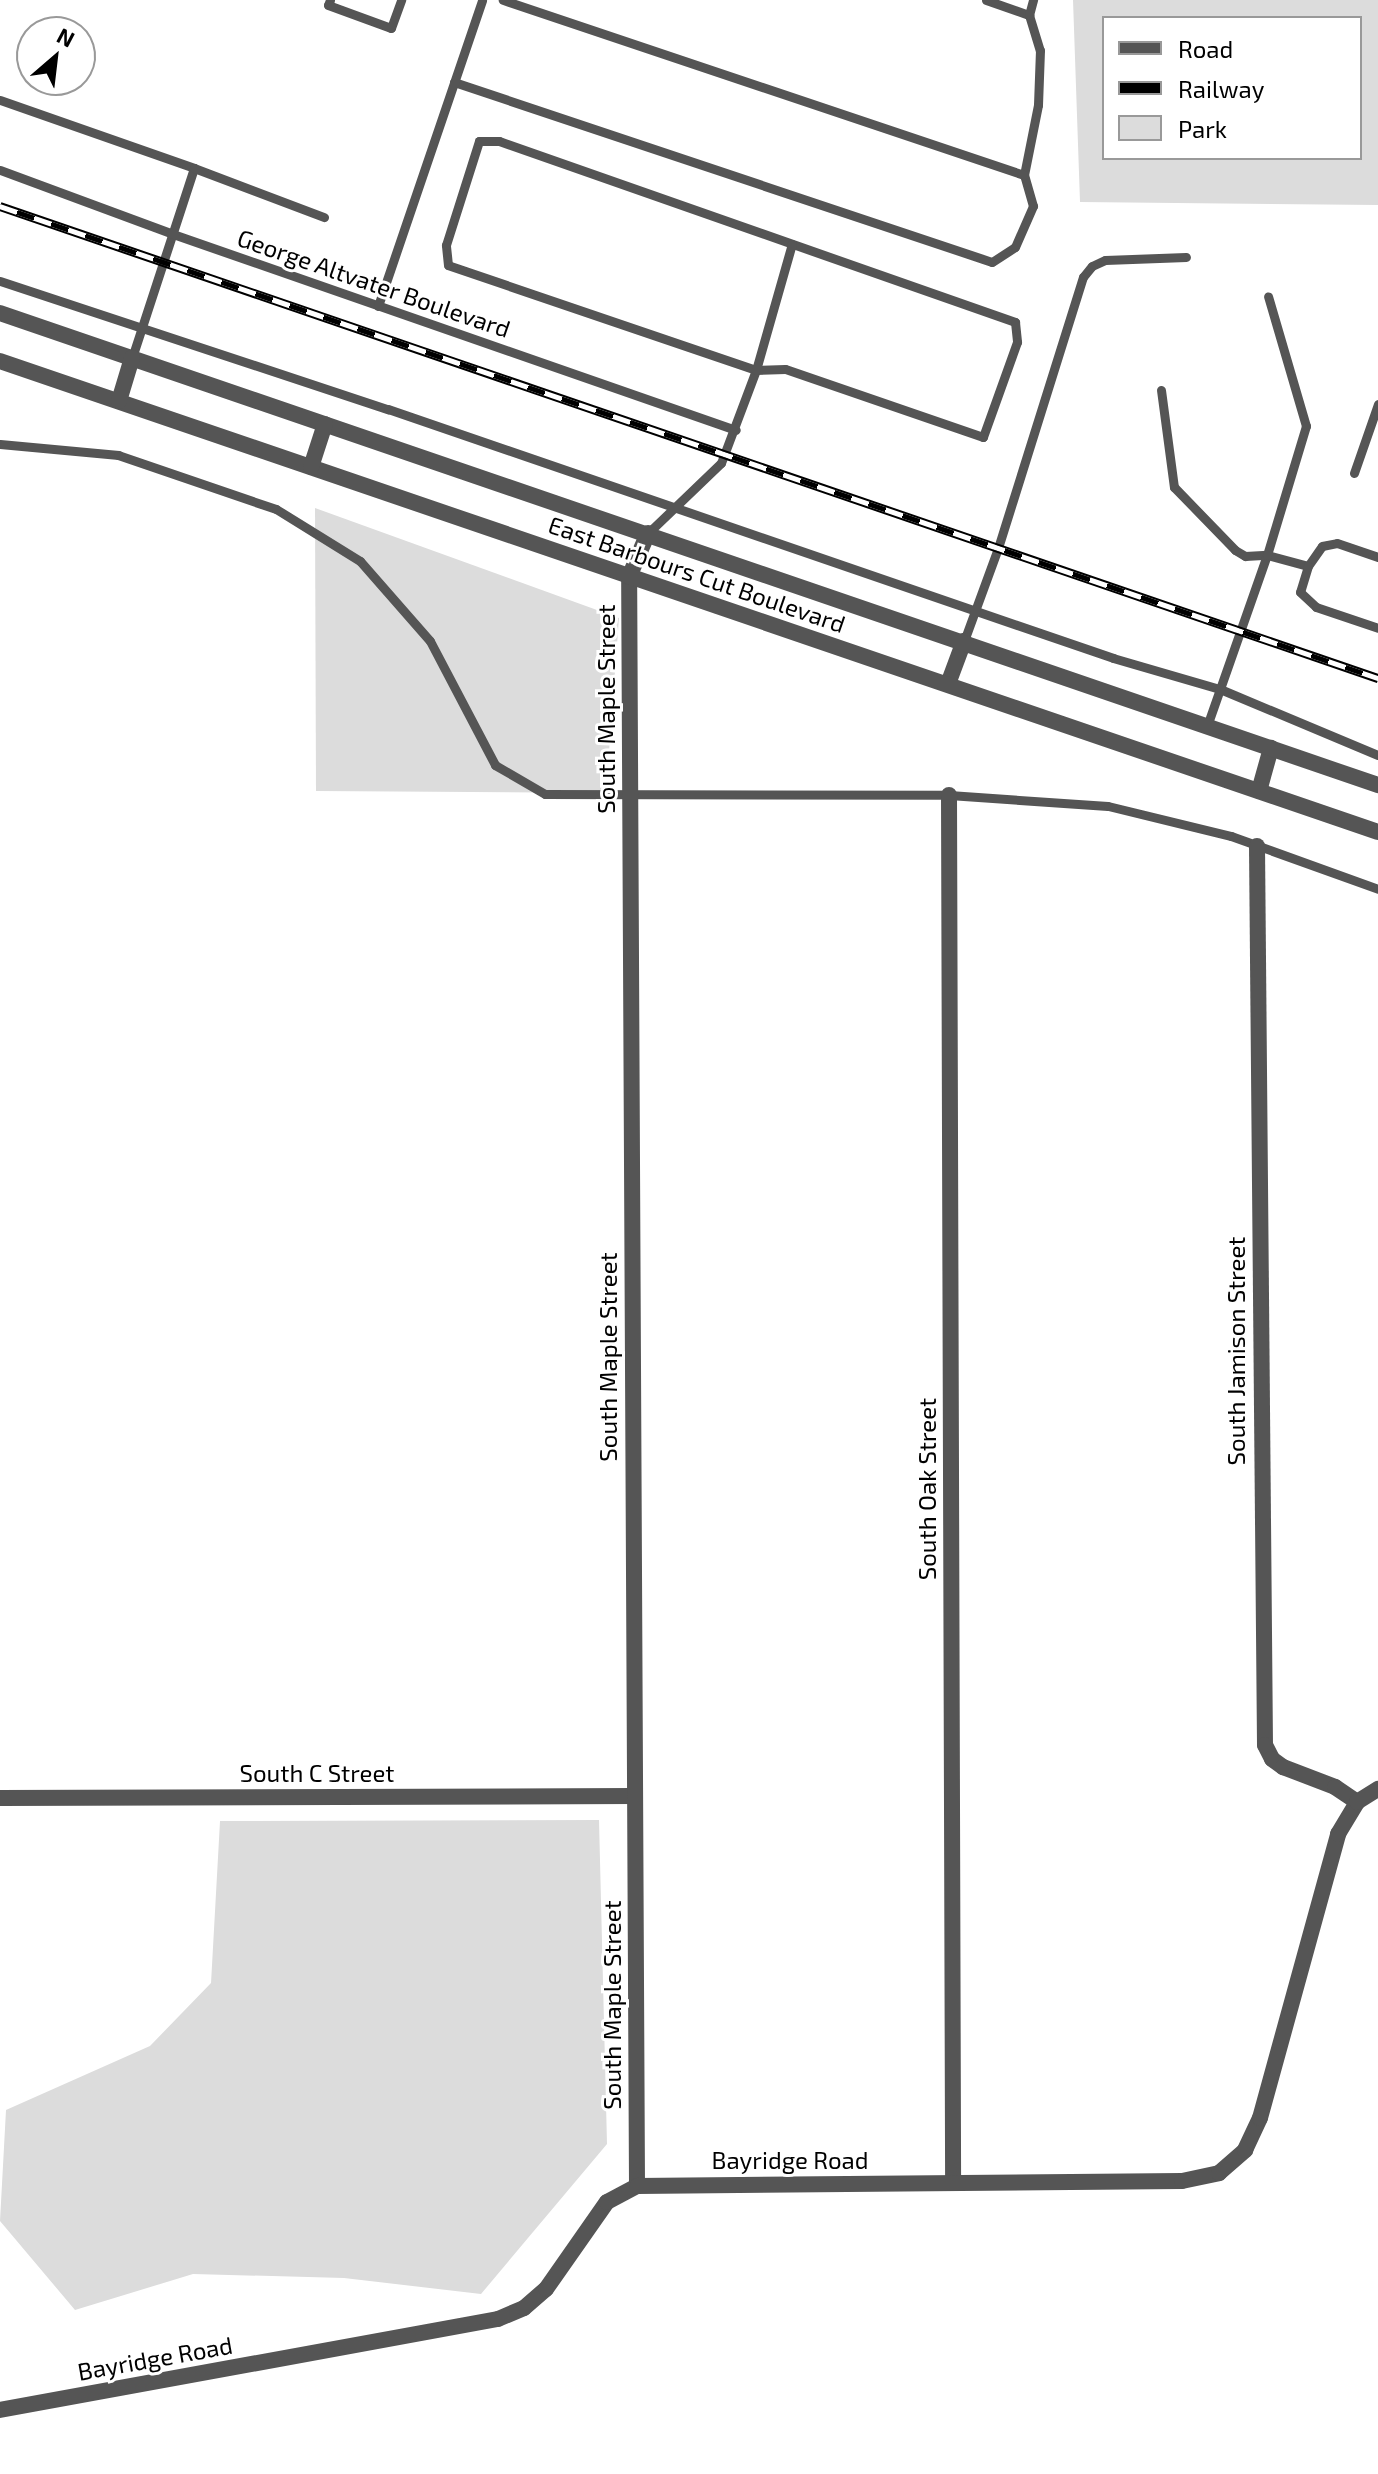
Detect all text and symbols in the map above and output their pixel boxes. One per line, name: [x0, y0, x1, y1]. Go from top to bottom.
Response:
north arrow: [16, 16, 96, 96]
legend: [1102, 16, 1362, 160]
text: N: [53, 21, 79, 52]
text: Road: [1178, 34, 1233, 63]
text: Railway: [1178, 74, 1264, 103]
text: Park: [1178, 114, 1227, 143]
street label: George Altvater Boulevard: [233, 223, 515, 343]
street label: East Barbours Cut Boulevard: [545, 510, 849, 638]
street label: South Maple Street: [592, 604, 620, 814]
street label: South Jamison Street: [1222, 1236, 1250, 1466]
street label: South Maple Street: [594, 1252, 622, 1462]
street label: South Oak Street: [913, 1398, 941, 1580]
street label: South C Street: [240, 1759, 394, 1787]
street label: South Maple Street: [598, 1900, 626, 2110]
street label: Bayridge Road: [712, 2146, 868, 2174]
street label: Bayridge Road: [75, 2330, 235, 2386]

